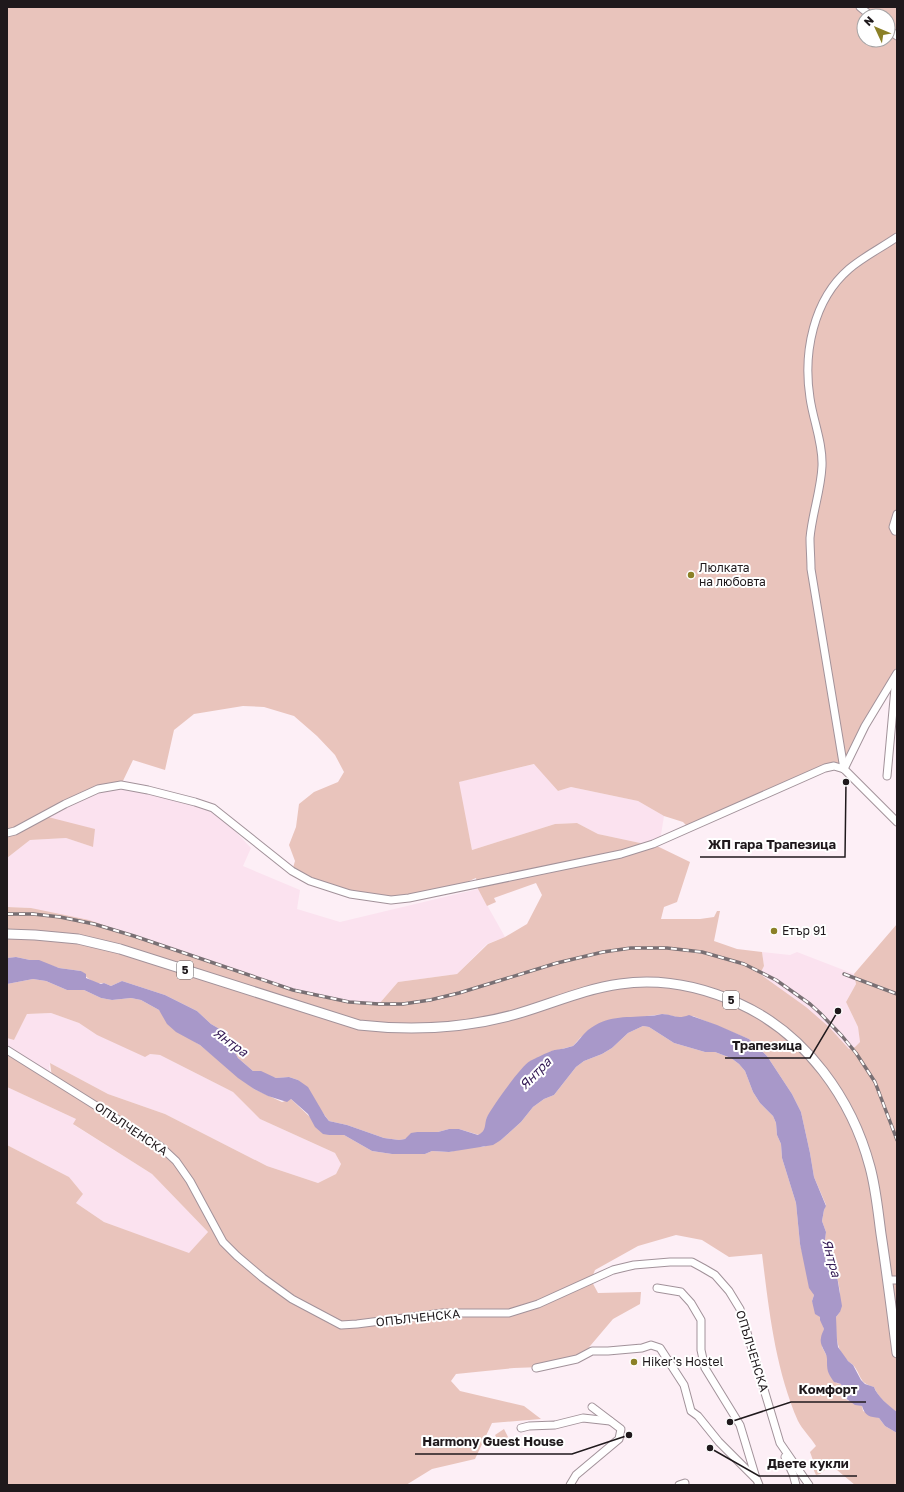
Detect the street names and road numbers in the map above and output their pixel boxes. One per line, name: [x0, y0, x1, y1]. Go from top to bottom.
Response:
road number: 5: [177, 961, 193, 979]
road number: 5: [723, 991, 739, 1009]
street label: ОПЪЛЧЕНСКА: [92, 1099, 171, 1158]
street label: ОПЪЛЧЕНСКА: [375, 1306, 461, 1329]
street label: ОПЪЛЧЕНСКА: [733, 1308, 772, 1394]

